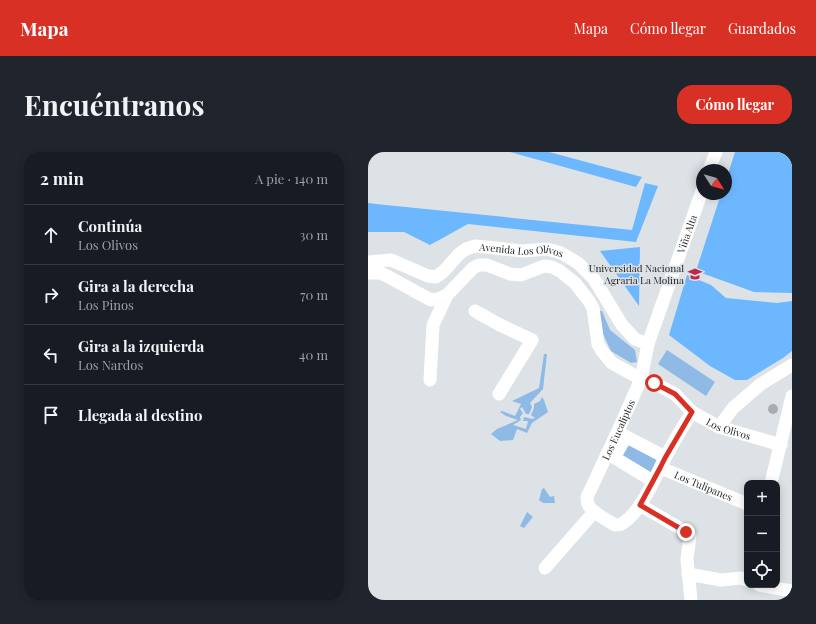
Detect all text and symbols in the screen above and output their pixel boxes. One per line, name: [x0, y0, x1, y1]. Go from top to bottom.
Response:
text: Mapa: [20, 15, 69, 41]
text: Mapa: [574, 19, 608, 38]
text: Cómo llegar: [630, 19, 706, 38]
text: Guardados: [728, 19, 796, 38]
button: Cómo llegar: [677, 85, 792, 124]
text: Encuéntranos: [24, 86, 204, 123]
north arrow: [696, 164, 732, 200]
text: 2 min: [40, 167, 84, 189]
text: A pie · 140 m: [255, 170, 328, 187]
street label: Viña Alta: [673, 213, 700, 256]
text: Continúa: [78, 216, 142, 236]
icon: ahead: [40, 224, 62, 246]
text: 30 m: [300, 226, 328, 243]
text: Los Olivos: [78, 236, 138, 253]
street label: Avenida Los Olivos: [478, 239, 565, 260]
place label: Universidad Nacional Agraria La Molina: [589, 261, 684, 287]
school or university icon: Universidad Nacional Agraria La Molina: [687, 266, 703, 282]
text: Gira a la derecha: [78, 276, 194, 296]
icon: right: [40, 284, 62, 306]
text: 70 m: [300, 286, 328, 303]
text: Los Pinos: [78, 296, 134, 313]
text: Gira a la izquierda: [78, 336, 204, 356]
icon: left: [40, 344, 62, 366]
text: 40 m: [299, 346, 328, 363]
text: Los Nardos: [78, 356, 143, 373]
route start: [645, 374, 663, 392]
street label: Los Eucaliptos: [598, 397, 638, 462]
icon: arrive: [40, 404, 62, 426]
text: Llegada al destino: [78, 405, 202, 425]
street label: Los Olivos: [704, 414, 752, 443]
street label: Los Tulipanes: [672, 467, 735, 504]
map controls: [744, 480, 780, 588]
button: +: [744, 480, 780, 516]
button: −: [744, 516, 780, 552]
route end: [677, 523, 695, 541]
button: locate: [744, 552, 780, 588]

